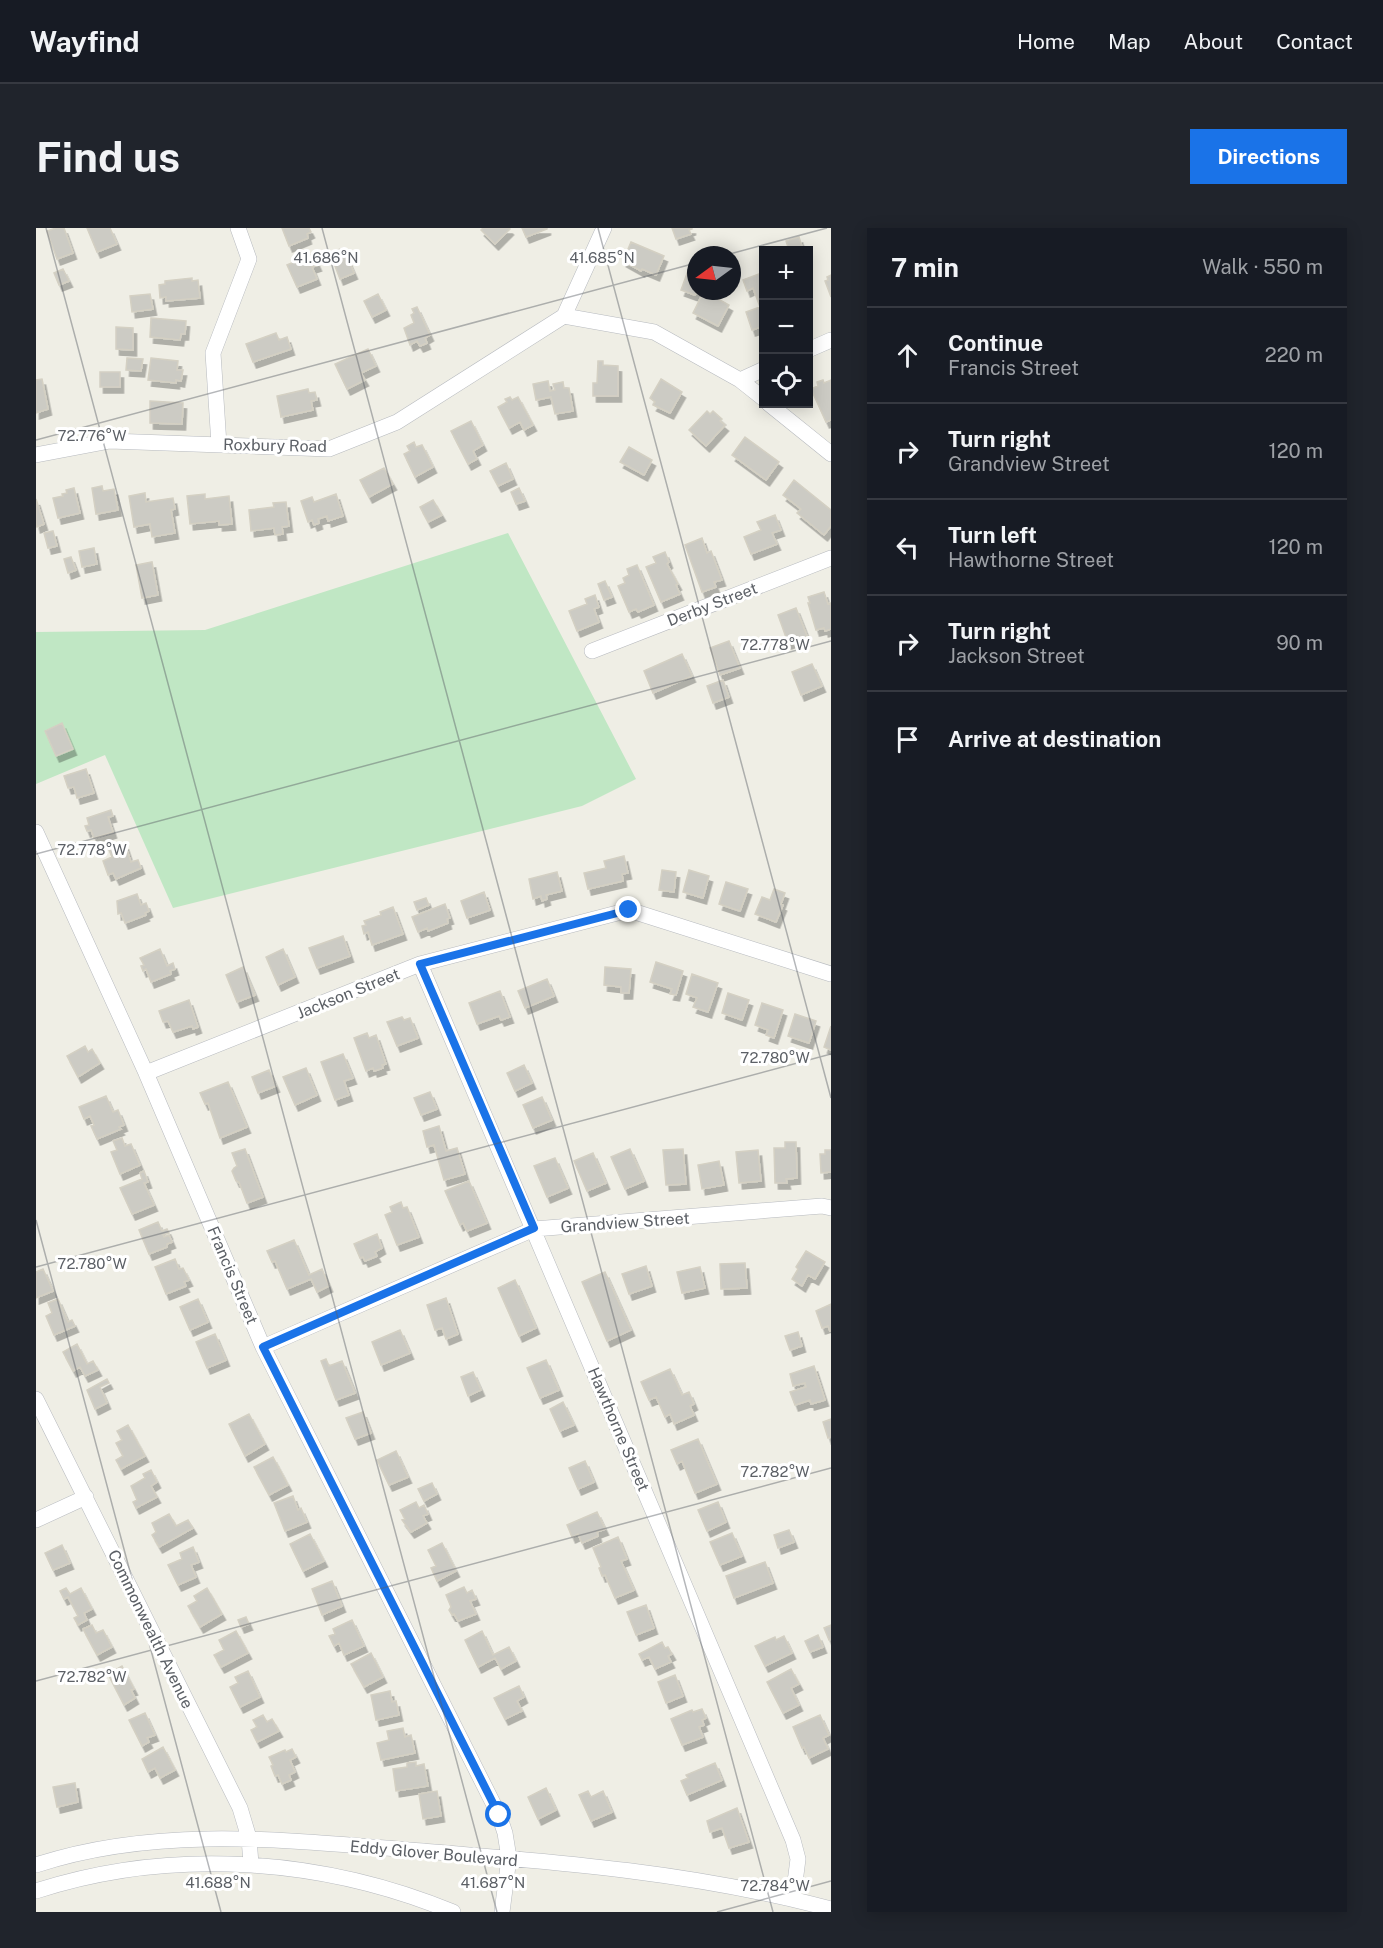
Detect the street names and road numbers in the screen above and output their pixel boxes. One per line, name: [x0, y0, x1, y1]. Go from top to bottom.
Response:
street label: Roxbury Road: [223, 435, 327, 456]
street label: Derby Street: [664, 579, 760, 630]
street label: Jackson Street: [294, 964, 402, 1023]
street label: Grandview Street: [560, 1209, 690, 1236]
street label: Francis Street: [203, 1223, 262, 1327]
street label: Hawthorne Street: [584, 1364, 653, 1494]
street label: Commonwealth Avenue: [104, 1547, 197, 1712]
street label: Eddy Glover Boulevard: [349, 1837, 519, 1870]

